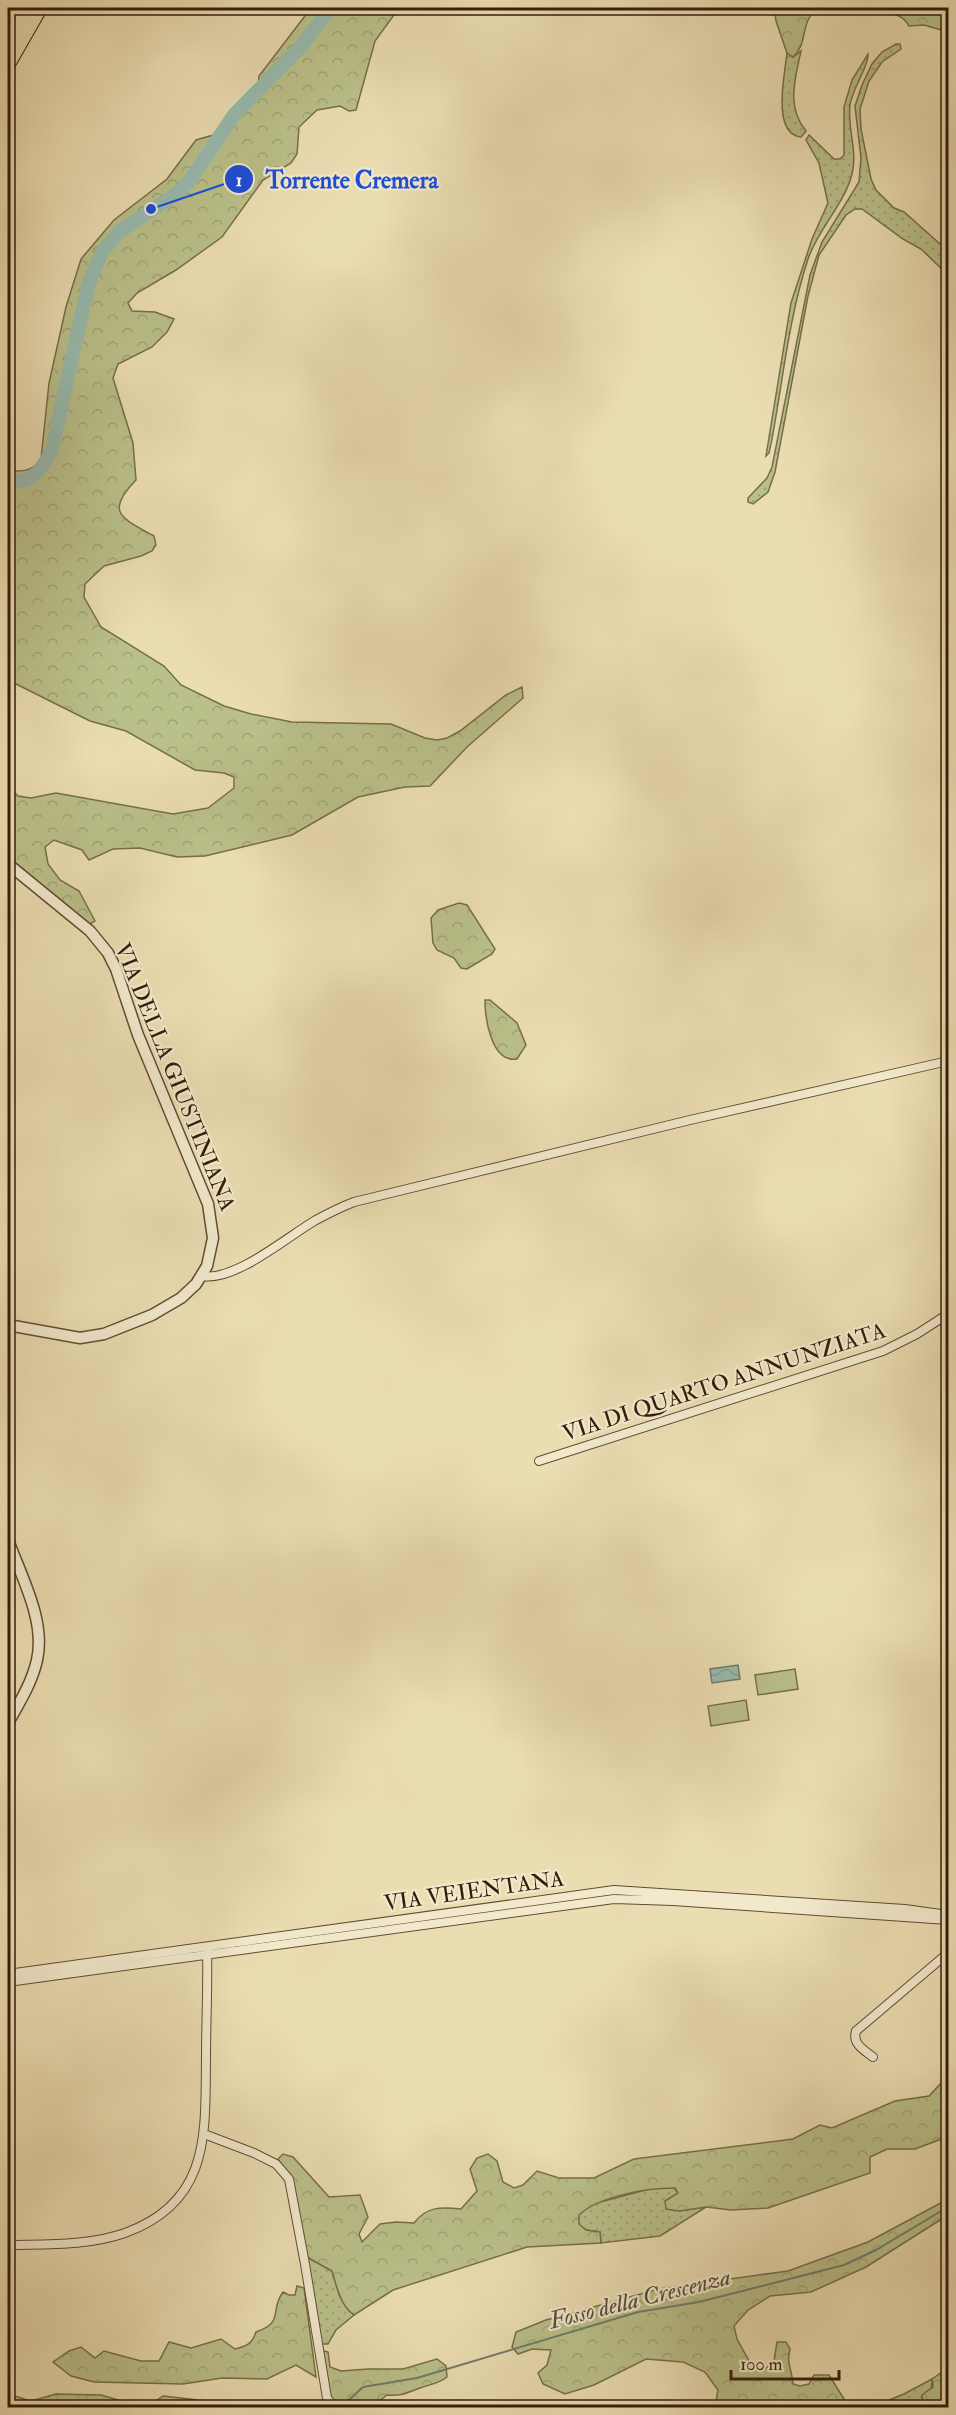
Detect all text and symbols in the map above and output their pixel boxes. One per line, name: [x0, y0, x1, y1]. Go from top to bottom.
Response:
callout: Torrente Cremera: [224, 158, 451, 200]
text: Torrente Cremera: [265, 165, 440, 196]
text: 1: [236, 169, 242, 192]
street label: VIA DELLA GIUSTINIANA: [108, 939, 242, 1215]
street label: VIA DI QUARTO ANNUNZIATA: [559, 1316, 889, 1448]
street label: VIA VEIENTANA: [382, 1864, 566, 1918]
water label: Fosso della Crescenza: [545, 2261, 734, 2337]
scale bar: [731, 2343, 839, 2381]
text: 100 m: [740, 2353, 783, 2376]

